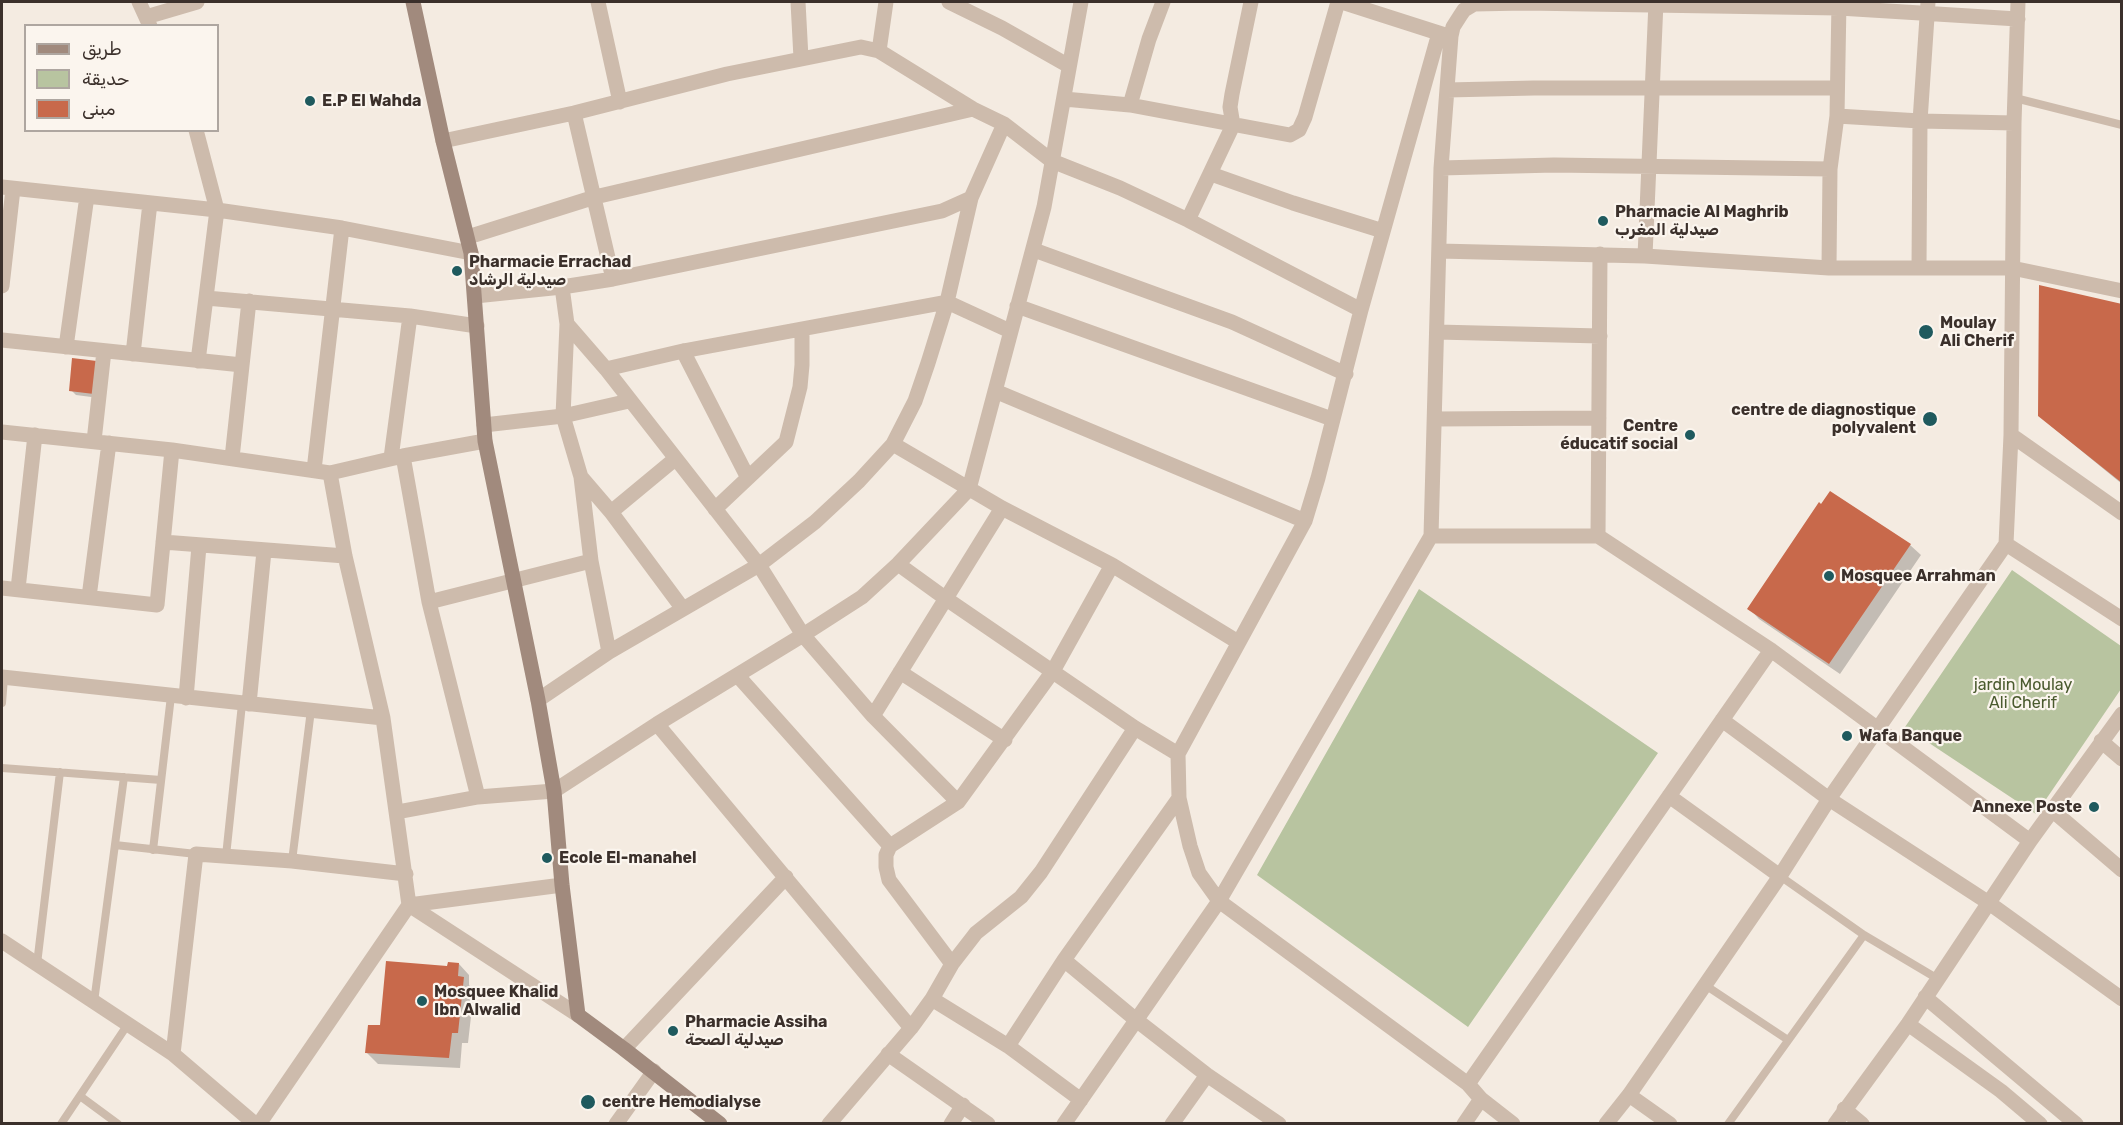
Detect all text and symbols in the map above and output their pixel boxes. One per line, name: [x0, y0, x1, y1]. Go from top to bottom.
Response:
legend: [24, 24, 219, 132]
text: طريق: [82, 38, 122, 60]
text: حديقة: [82, 68, 129, 90]
place label: E.P El Wahda: [322, 91, 421, 111]
marker: E.P El Wahda: [303, 94, 317, 108]
text: مبنى: [82, 98, 116, 120]
place label: Pharmacie Al Maghrib صيدلية المغرب: [1615, 202, 1789, 240]
marker: Pharmacie Al Maghrib صيدلية المغرب: [1596, 214, 1610, 228]
place label: Pharmacie Errachad صيدلية الرشاد: [469, 252, 631, 290]
marker: Pharmacie Errachad صيدلية الرشاد: [450, 264, 464, 278]
place label: Moulay Ali Cherif: [1940, 313, 2014, 351]
marker: Moulay Ali Cherif: [1917, 323, 1935, 341]
place label: centre de diagnostique polyvalent: [1731, 400, 1916, 438]
marker: centre de diagnostique polyvalent: [1921, 410, 1939, 428]
place label: Centre éducatif social: [1560, 416, 1678, 454]
marker: Centre éducatif social: [1683, 428, 1697, 442]
place label: Mosquee Arrahman: [1841, 566, 1996, 586]
marker: Mosquee Arrahman: [1822, 569, 1836, 583]
park label: jardin Moulay Ali Cherif: [1974, 675, 2072, 713]
place label: Wafa Banque: [1859, 726, 1962, 746]
marker: Wafa Banque: [1840, 729, 1854, 743]
place label: Annexe Poste: [1972, 797, 2082, 817]
marker: Annexe Poste: [2087, 800, 2101, 814]
place label: Ecole El-manahel: [559, 848, 697, 868]
marker: Ecole El-manahel: [540, 851, 554, 865]
place label: Mosquee Khalid Ibn Alwalid: [434, 982, 558, 1020]
marker: Mosquee Khalid Ibn Alwalid: [415, 994, 429, 1008]
place label: Pharmacie Assiha صيدلية الصحة: [685, 1012, 828, 1050]
marker: Pharmacie Assiha صيدلية الصحة: [666, 1024, 680, 1038]
place label: centre Hemodialyse: [602, 1092, 761, 1112]
marker: centre Hemodialyse: [579, 1093, 597, 1111]

